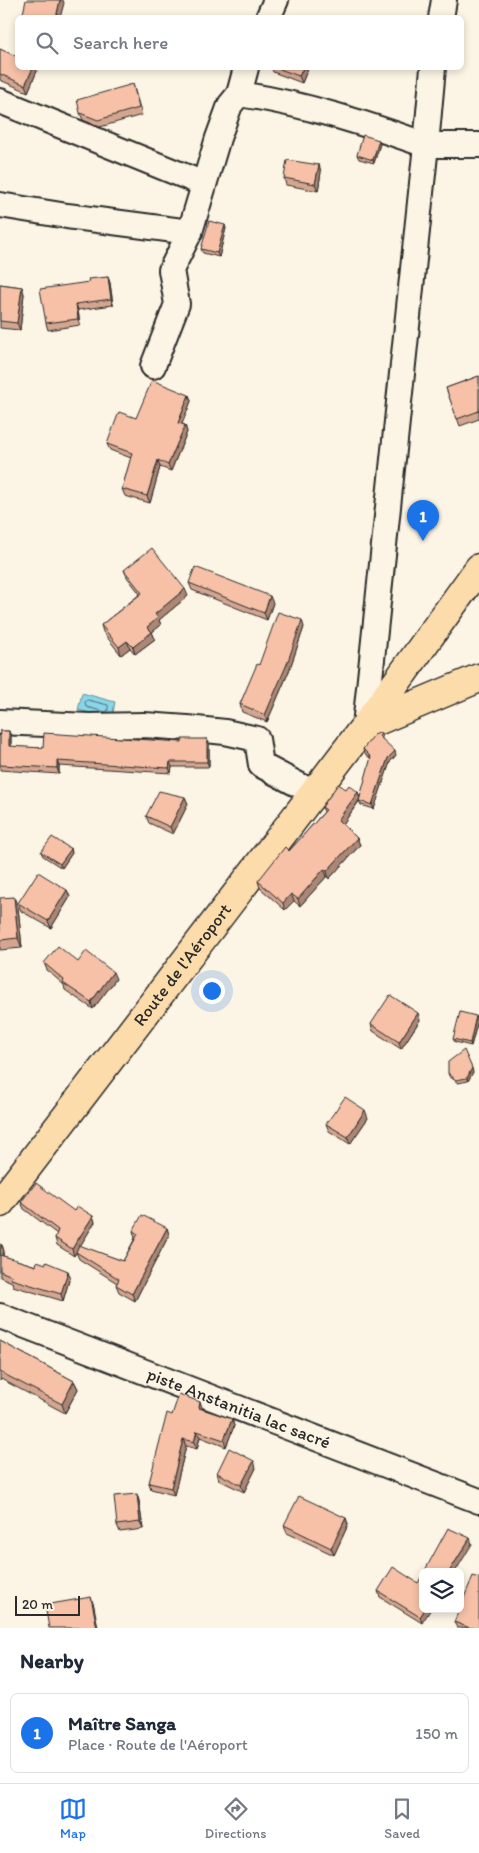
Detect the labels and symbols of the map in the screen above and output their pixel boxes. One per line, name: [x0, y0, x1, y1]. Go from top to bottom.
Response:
pin: 1: [407, 500, 439, 541]
street label: Route de l'Aéroport: [128, 899, 236, 1030]
your location: [199, 978, 225, 1004]
street label: piste Anstanitia lac sacré: [144, 1363, 334, 1454]
scale bar: [15, 1593, 80, 1616]

